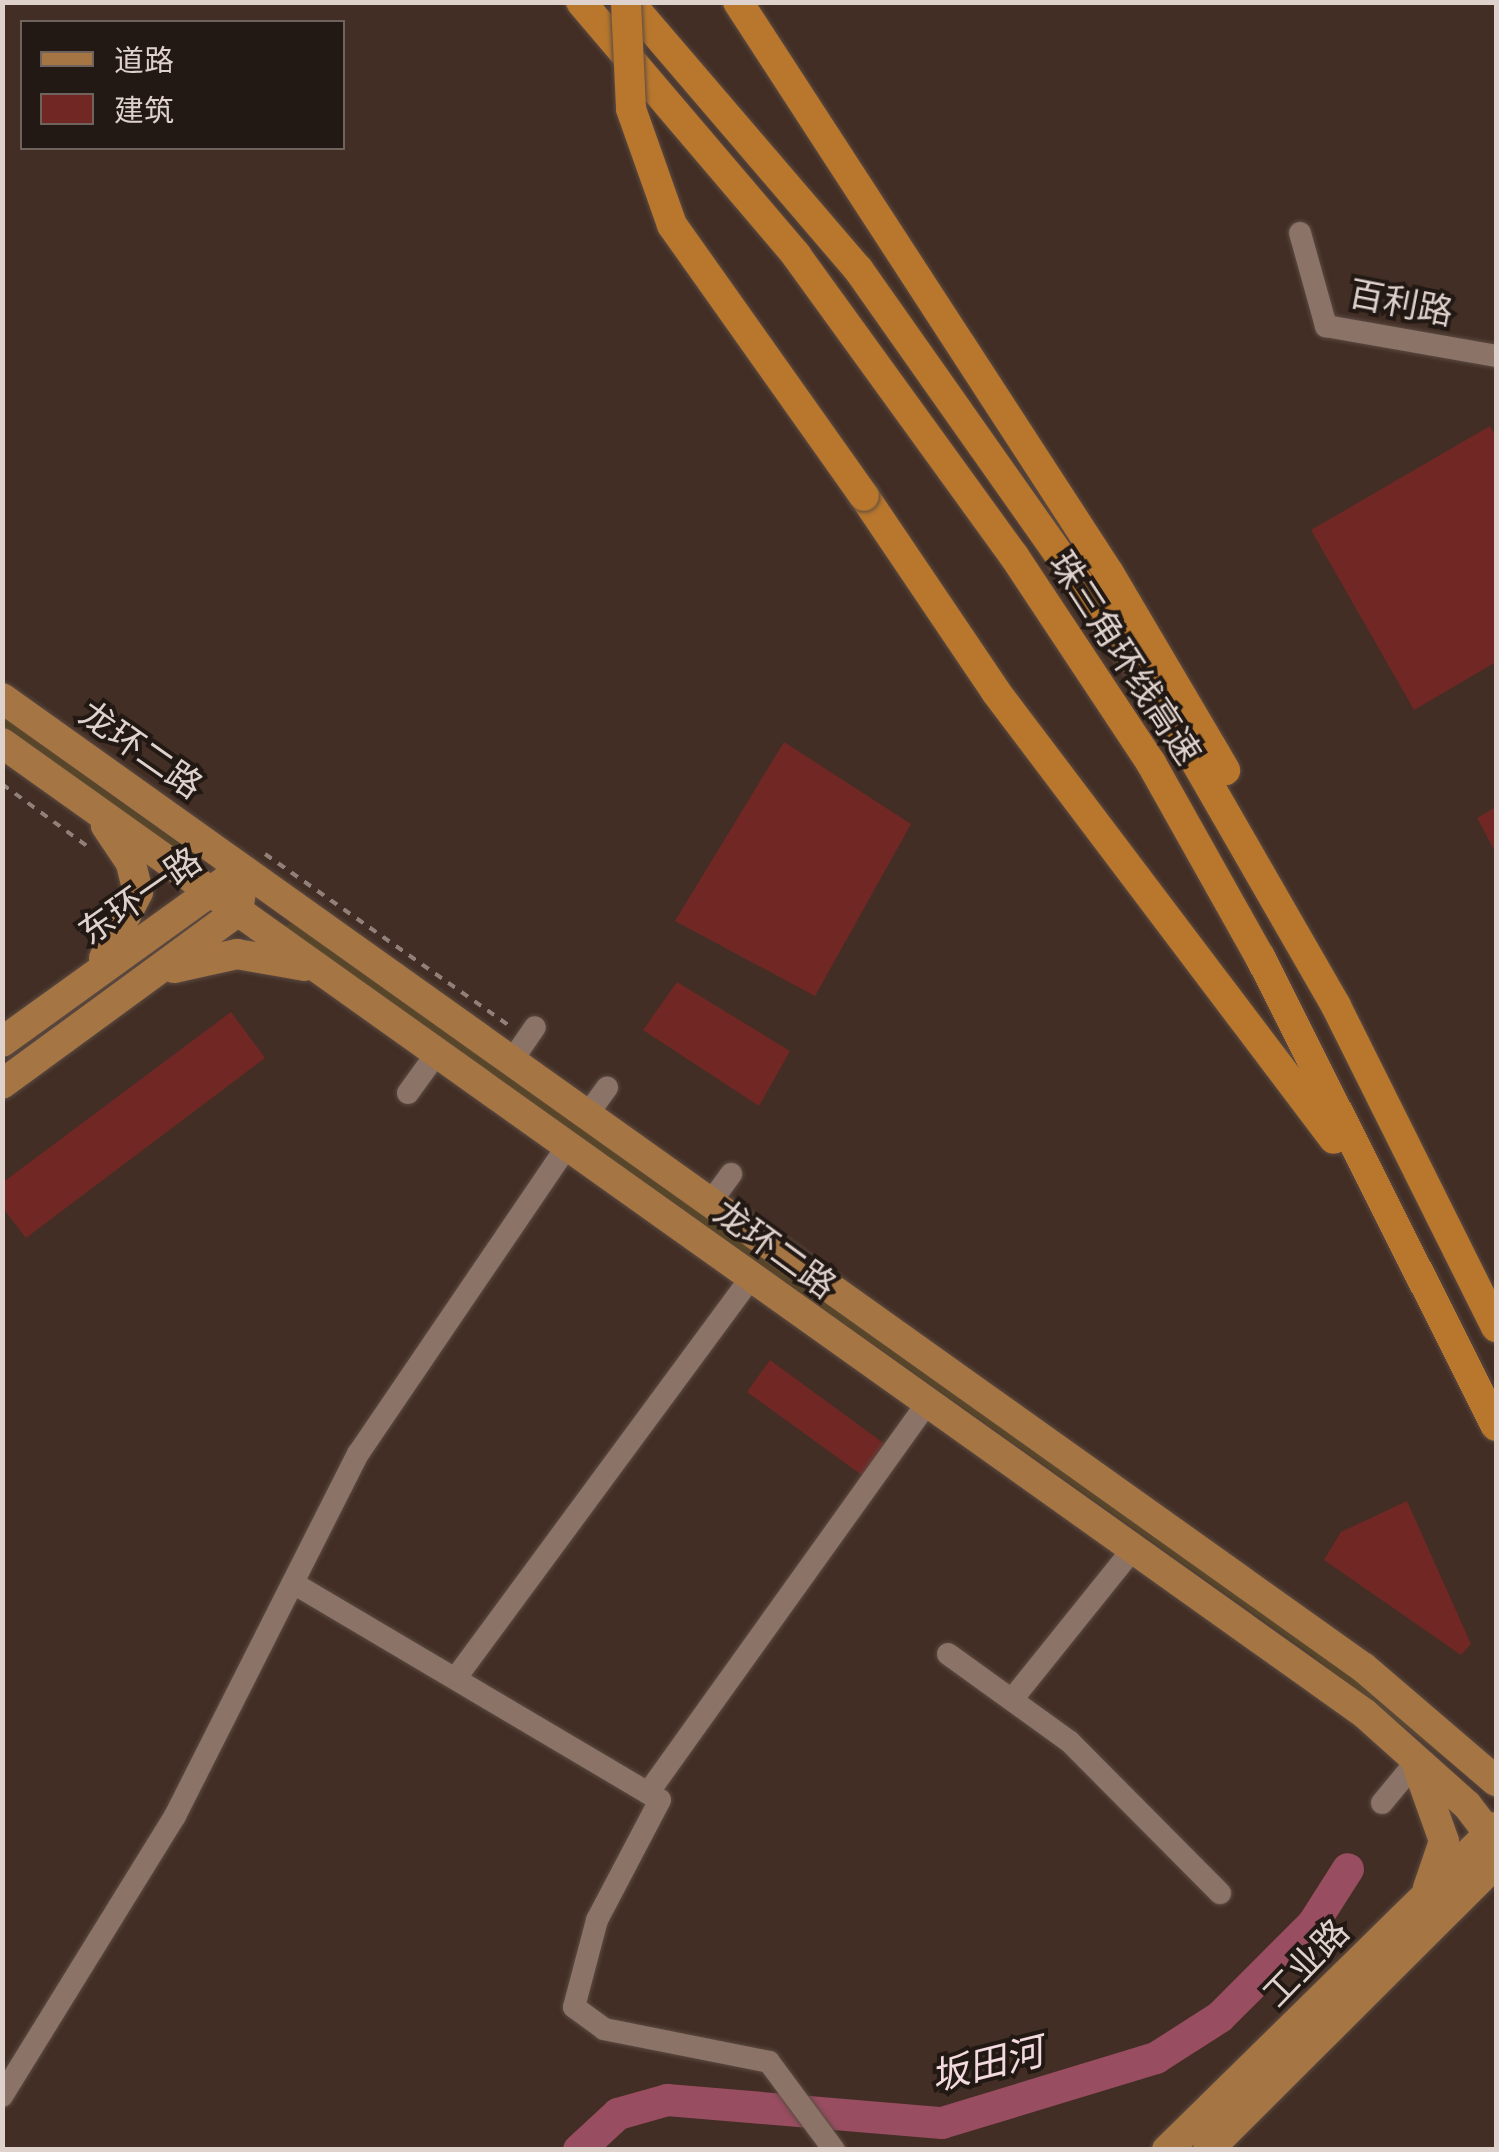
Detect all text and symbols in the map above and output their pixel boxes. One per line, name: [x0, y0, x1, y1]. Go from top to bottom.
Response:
legend: [20, 20, 345, 150]
text: 道路: [114, 39, 174, 82]
text: 建筑: [114, 89, 174, 132]
street label: 百利路: [1345, 272, 1457, 334]
street label: 珠三角环线高速: [1041, 544, 1209, 772]
street label: 龙环二路: [72, 693, 210, 807]
street label: 东环一路: [71, 839, 209, 953]
street label: 龙环二路: [706, 1191, 844, 1307]
street label: 工业路: [1254, 1911, 1358, 2015]
water label: 坂田河: [926, 2028, 1048, 2100]

